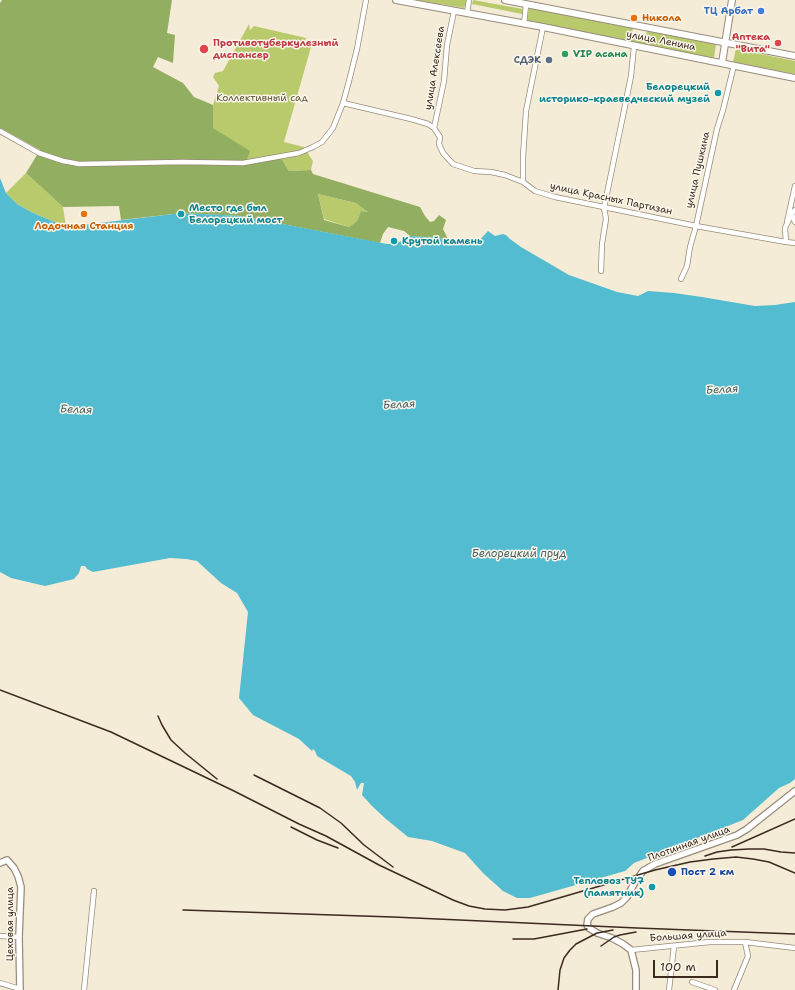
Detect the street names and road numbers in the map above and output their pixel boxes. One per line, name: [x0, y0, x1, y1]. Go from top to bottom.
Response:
street label: улица Алексеева: [422, 25, 448, 111]
street label: улица Ленина: [625, 28, 697, 54]
street label: улица Пушкина: [683, 130, 713, 210]
street label: улица Красных Партизан: [549, 180, 673, 218]
street label: Плотинная улица: [646, 824, 732, 864]
street label: Цеховая улица: [4, 887, 16, 961]
street label: Большая улица: [649, 927, 727, 945]

